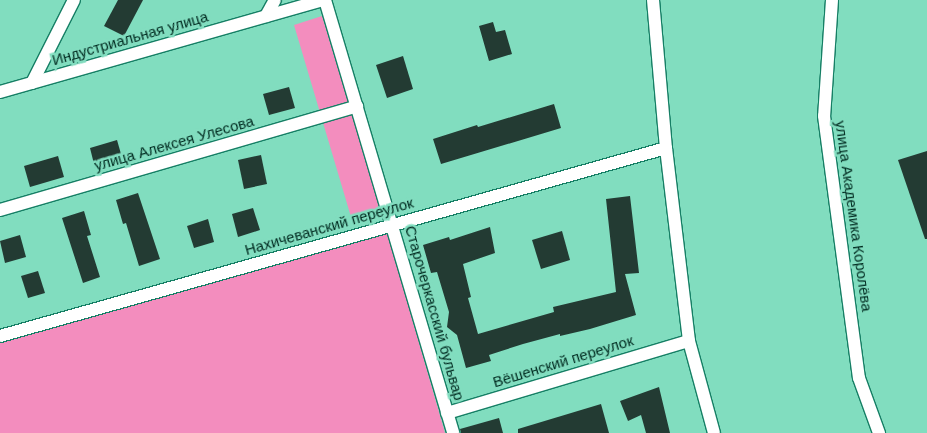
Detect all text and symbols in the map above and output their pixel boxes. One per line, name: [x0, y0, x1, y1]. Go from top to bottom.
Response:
street label: Индустриальная улица: [50, 7, 210, 69]
street label: улица Алексея Улесова: [92, 112, 256, 174]
street label: улица Академика Королёва: [832, 119, 876, 313]
street label: Нахичеванский переулок: [243, 193, 415, 259]
street label: Старочеркасский бульвар: [401, 224, 469, 402]
street label: Вёшенский переулок: [491, 331, 635, 391]

